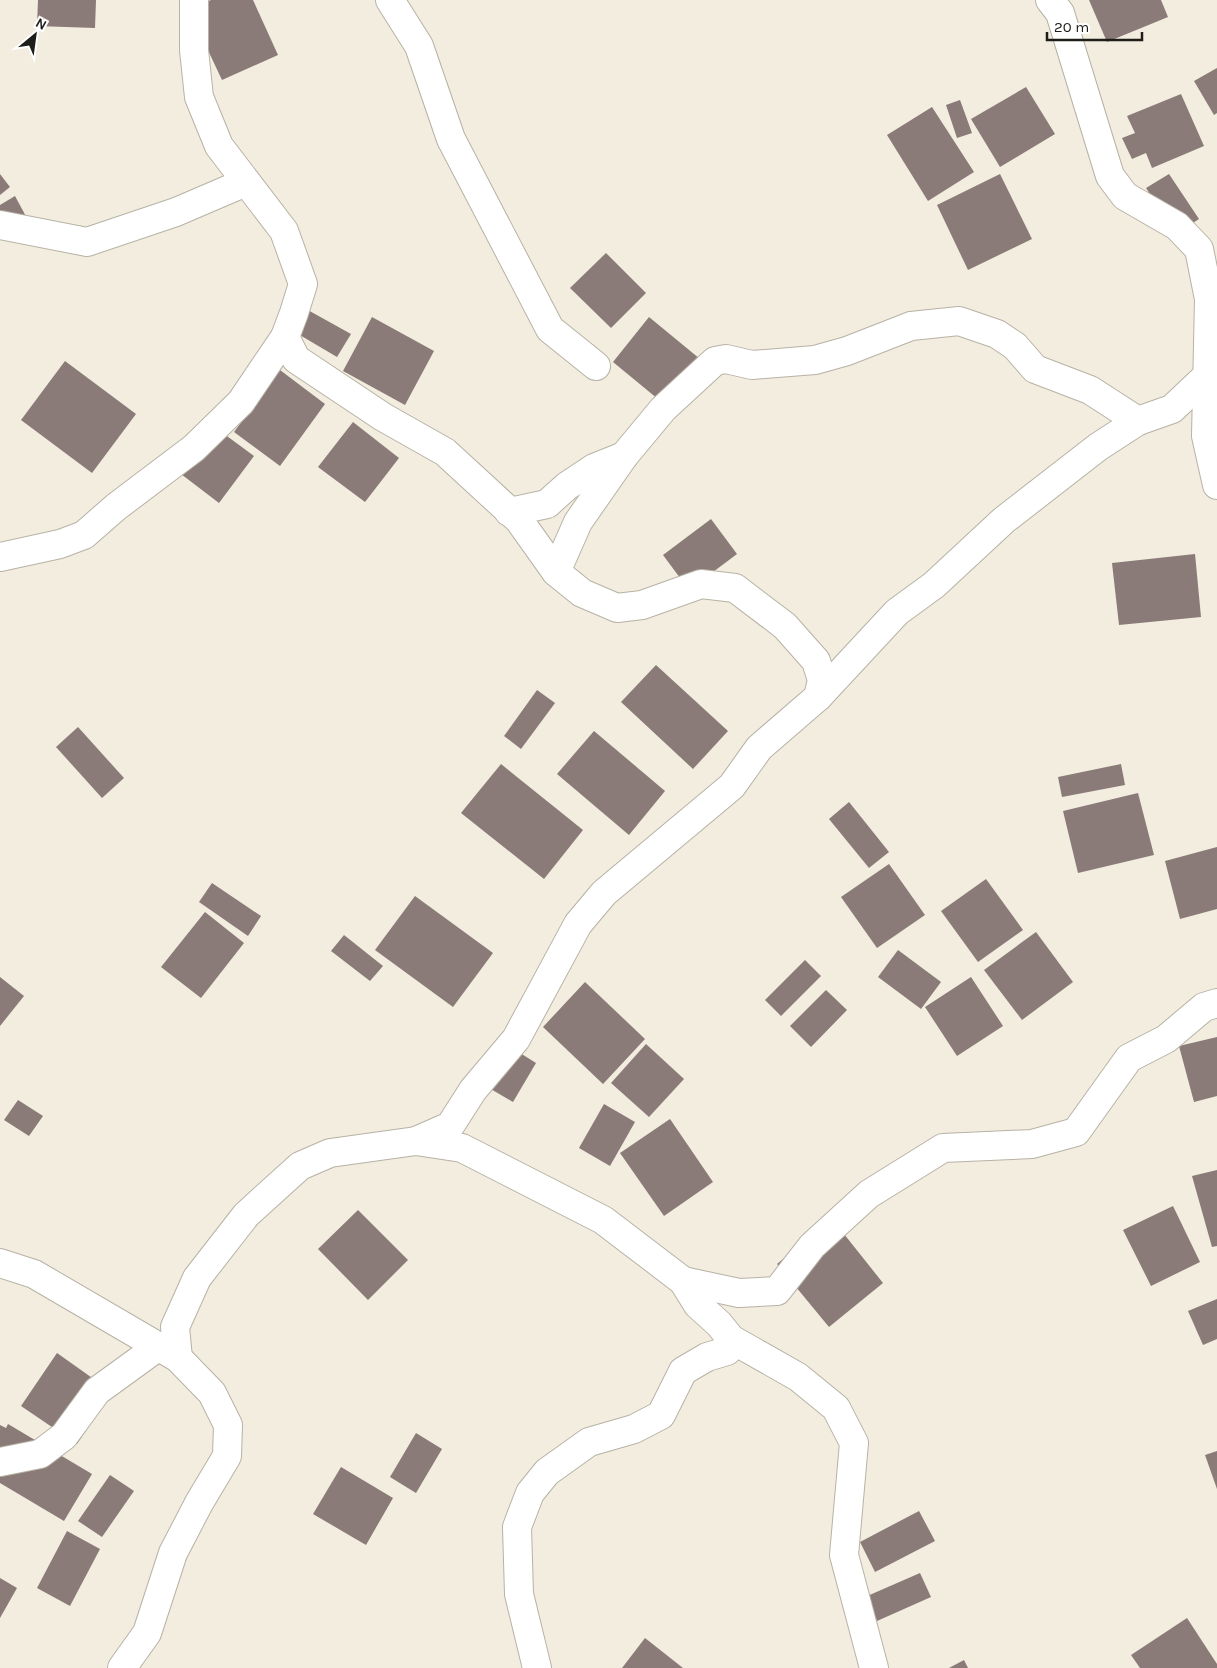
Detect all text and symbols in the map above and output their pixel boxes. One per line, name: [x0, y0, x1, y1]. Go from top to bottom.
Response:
north arrow: [10, 10, 60, 60]
scale bar: [1047, 10, 1142, 42]
text: N: [33, 14, 50, 34]
text: 20 m: [1054, 18, 1089, 36]

